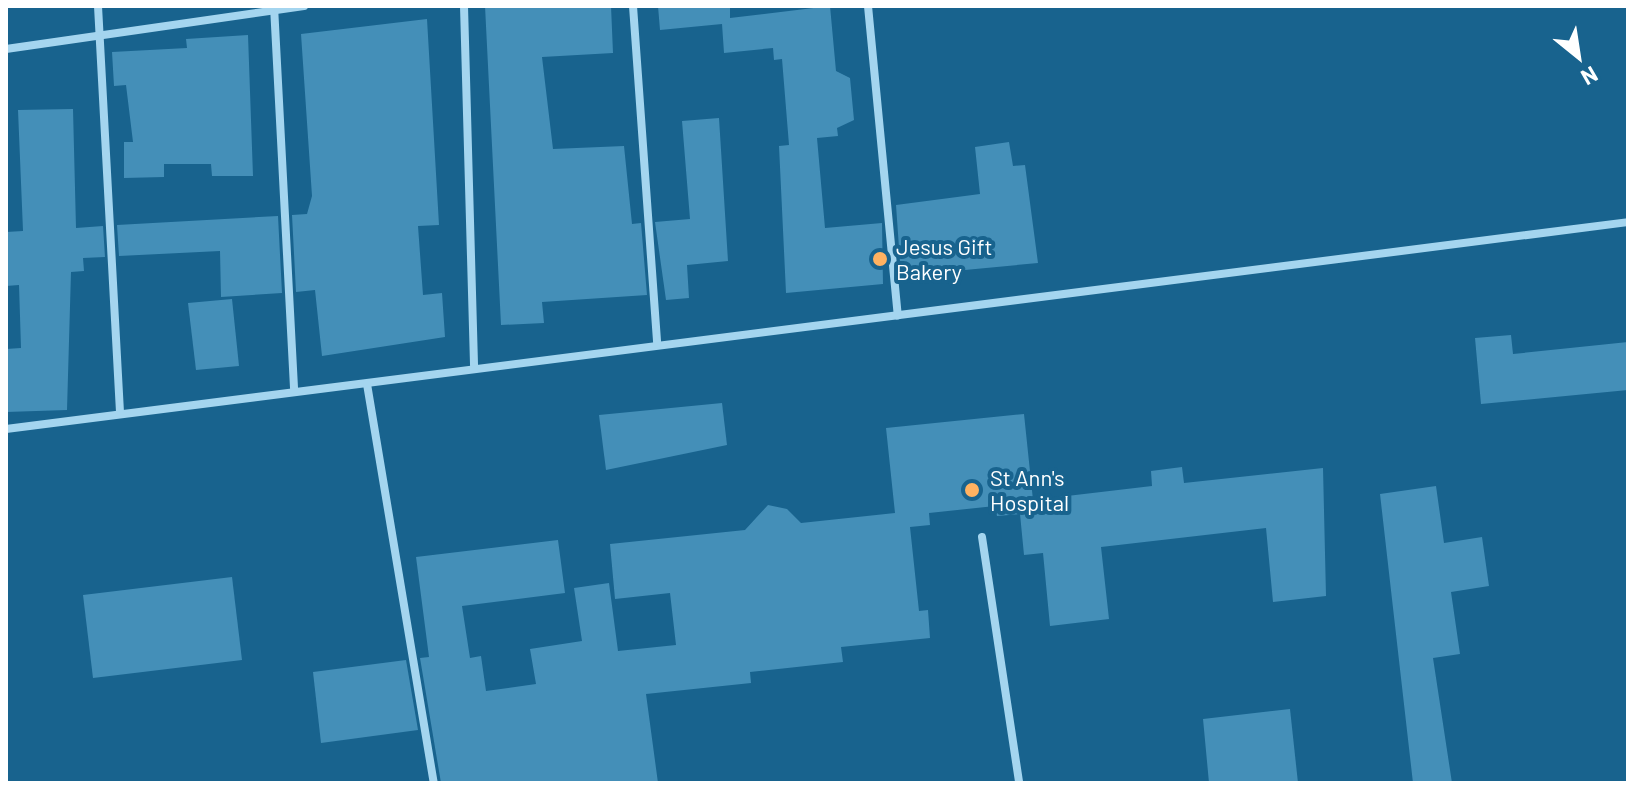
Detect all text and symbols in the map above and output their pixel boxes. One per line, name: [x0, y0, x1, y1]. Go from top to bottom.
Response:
north arrow: [1538, 16, 1618, 96]
text: N: [1577, 62, 1603, 92]
place label: Jesus Gift Bakery: [896, 233, 993, 284]
marker: Jesus Gift Bakery: [871, 250, 889, 268]
place label: St Ann's Hospital: [990, 464, 1069, 516]
marker: St Ann's Hospital: [961, 479, 983, 501]

